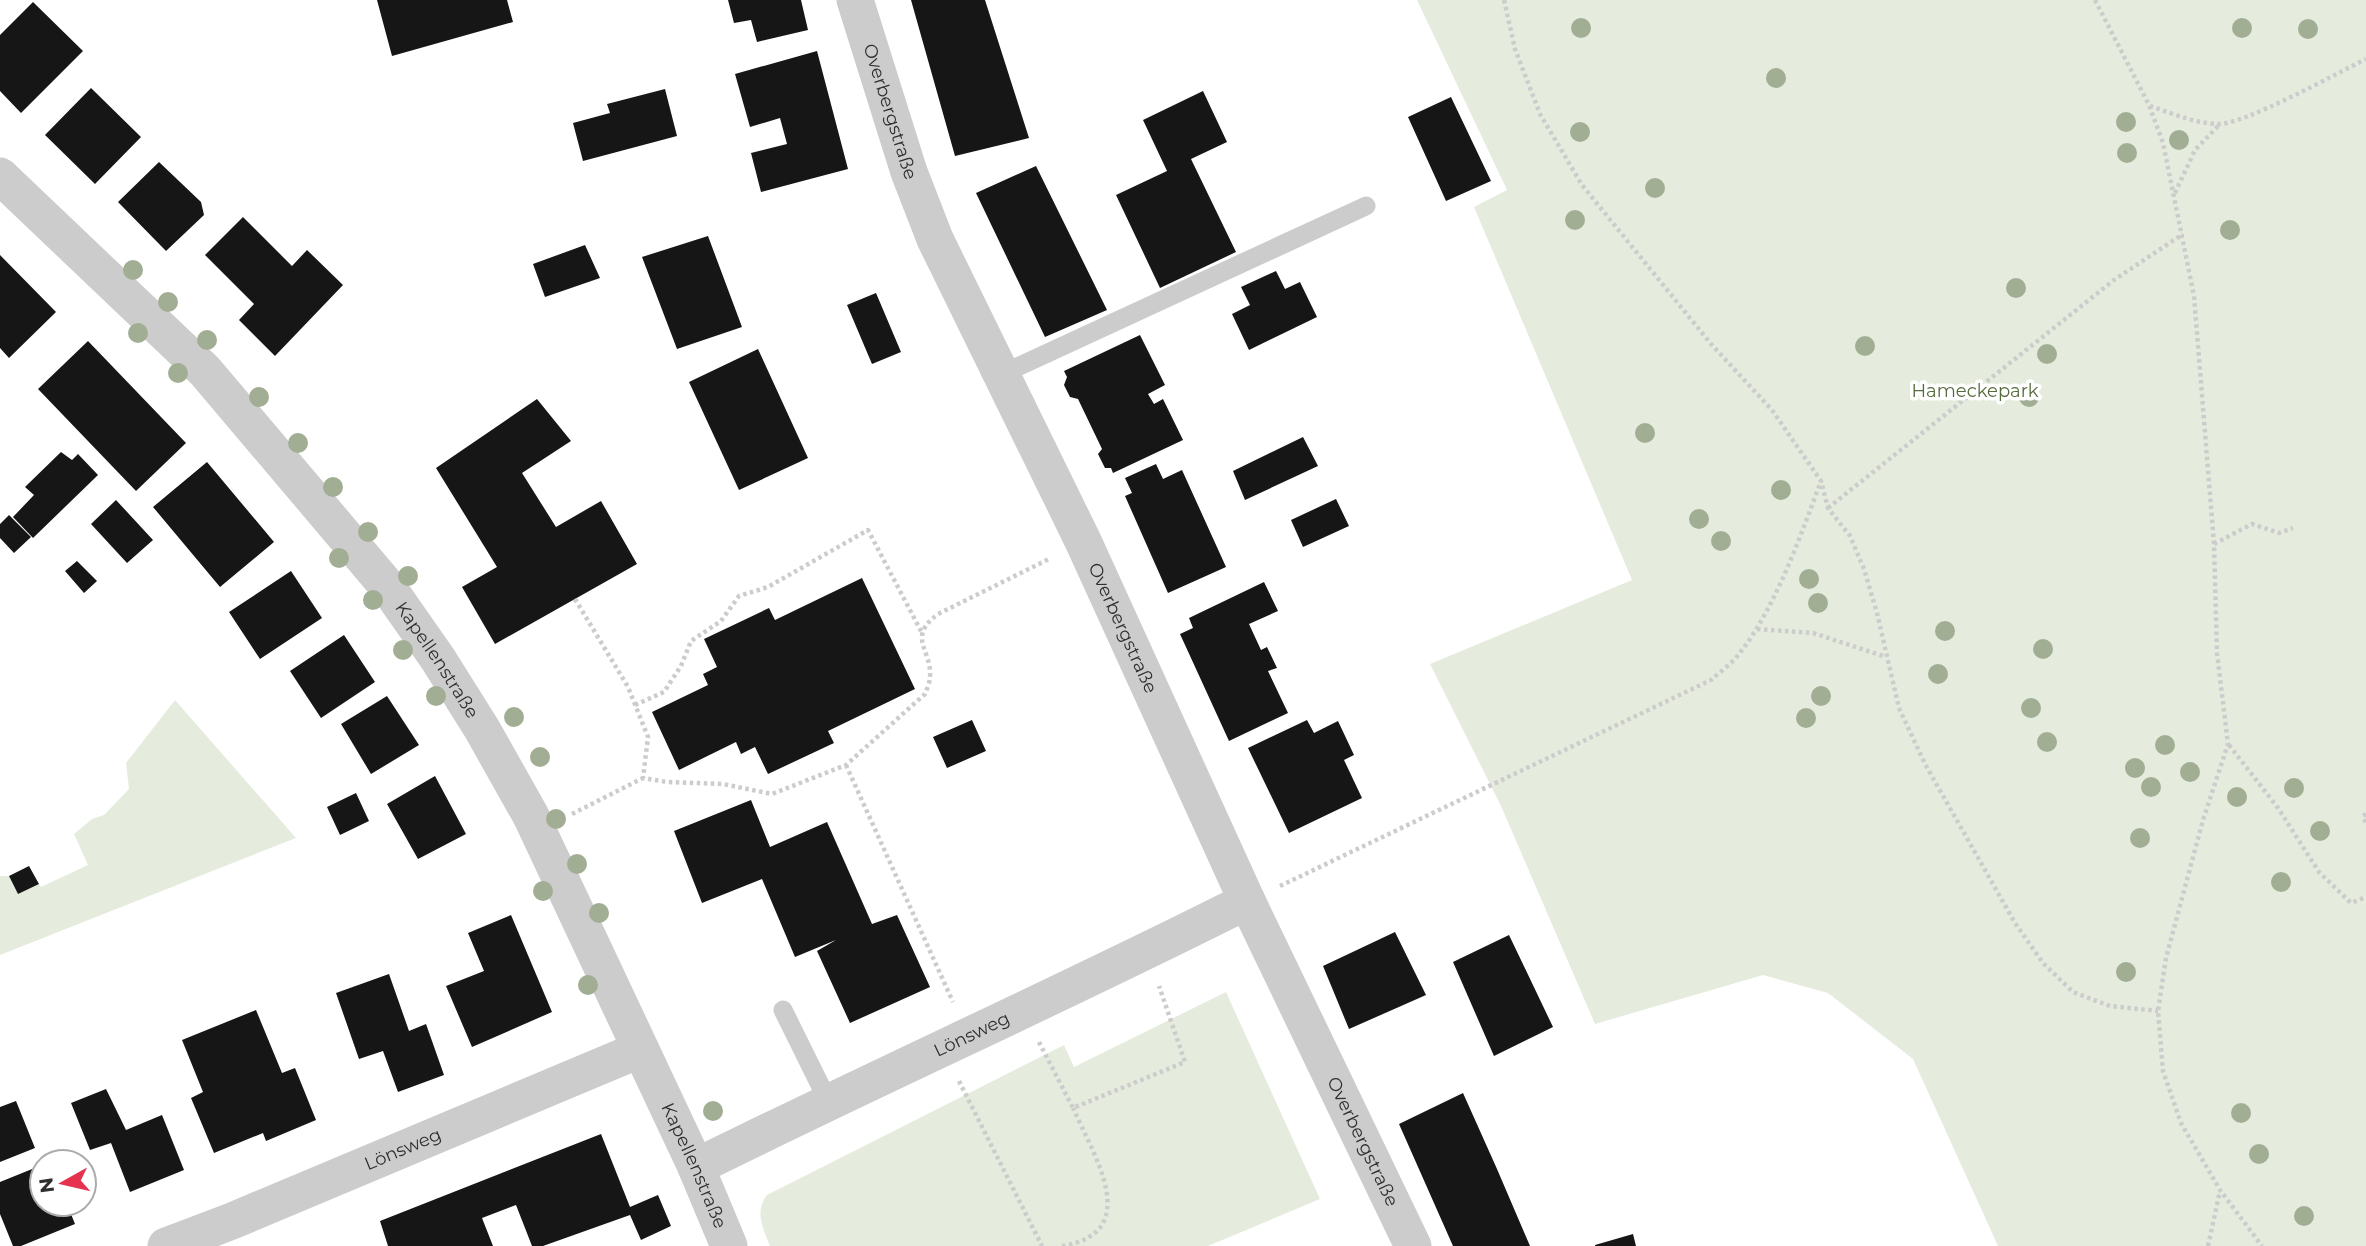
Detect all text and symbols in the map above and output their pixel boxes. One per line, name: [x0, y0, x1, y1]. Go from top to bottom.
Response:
street label: Overbergstraße: [858, 41, 922, 183]
park label: Hameckepark: [1911, 380, 2039, 402]
street label: Overbergstraße: [1083, 559, 1162, 697]
street label: Kapellenstraße: [390, 598, 484, 722]
street label: Lönsweg: [930, 1007, 1013, 1062]
street label: Overbergstraße: [1322, 1073, 1403, 1210]
street label: Kapellenstraße: [656, 1099, 731, 1232]
street label: Lönsweg: [361, 1123, 445, 1175]
north arrow: [28, 1148, 98, 1218]
text: N: [34, 1176, 59, 1195]

